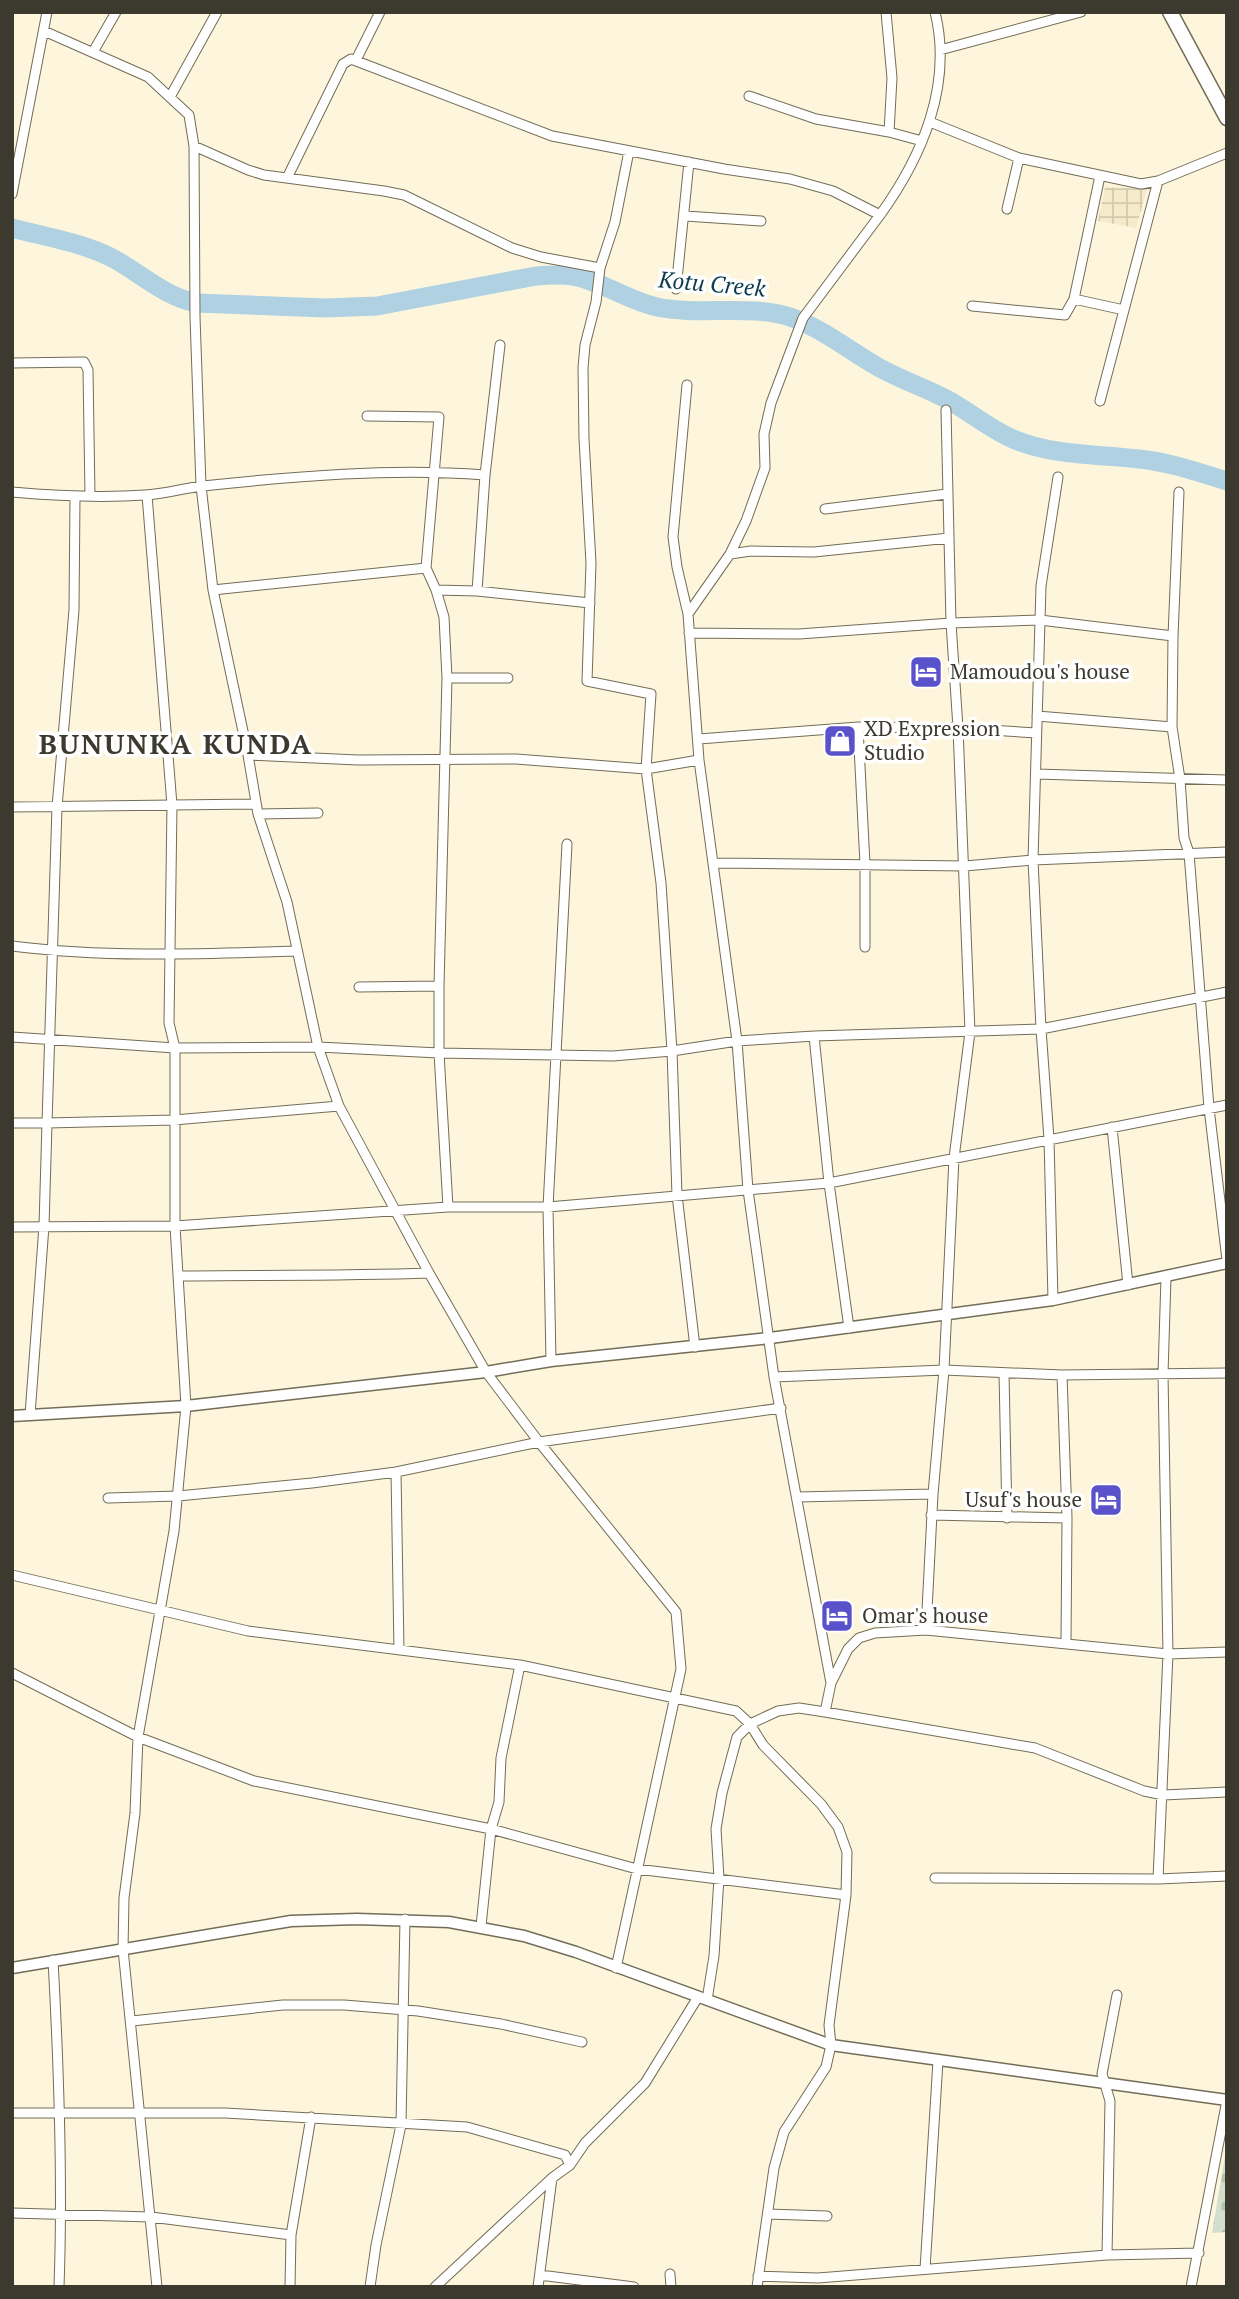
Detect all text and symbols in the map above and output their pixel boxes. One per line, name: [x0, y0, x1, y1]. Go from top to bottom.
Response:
water label: Kotu Creek: [656, 263, 768, 304]
hotel icon: Mamoudou's house: [907, 653, 945, 691]
place label: Mamoudou's house: [950, 657, 1130, 685]
place label: XD Expression Studio: [864, 714, 1001, 766]
shop icon: XD Expression Studio: [821, 722, 859, 760]
district label: BUNUNKA KUNDA: [39, 725, 313, 762]
hotel icon: Usuf's house: [1087, 1481, 1125, 1519]
place label: Usuf's house: [965, 1485, 1082, 1513]
hotel icon: Omar's house: [818, 1597, 856, 1635]
place label: Omar's house: [862, 1601, 988, 1629]

